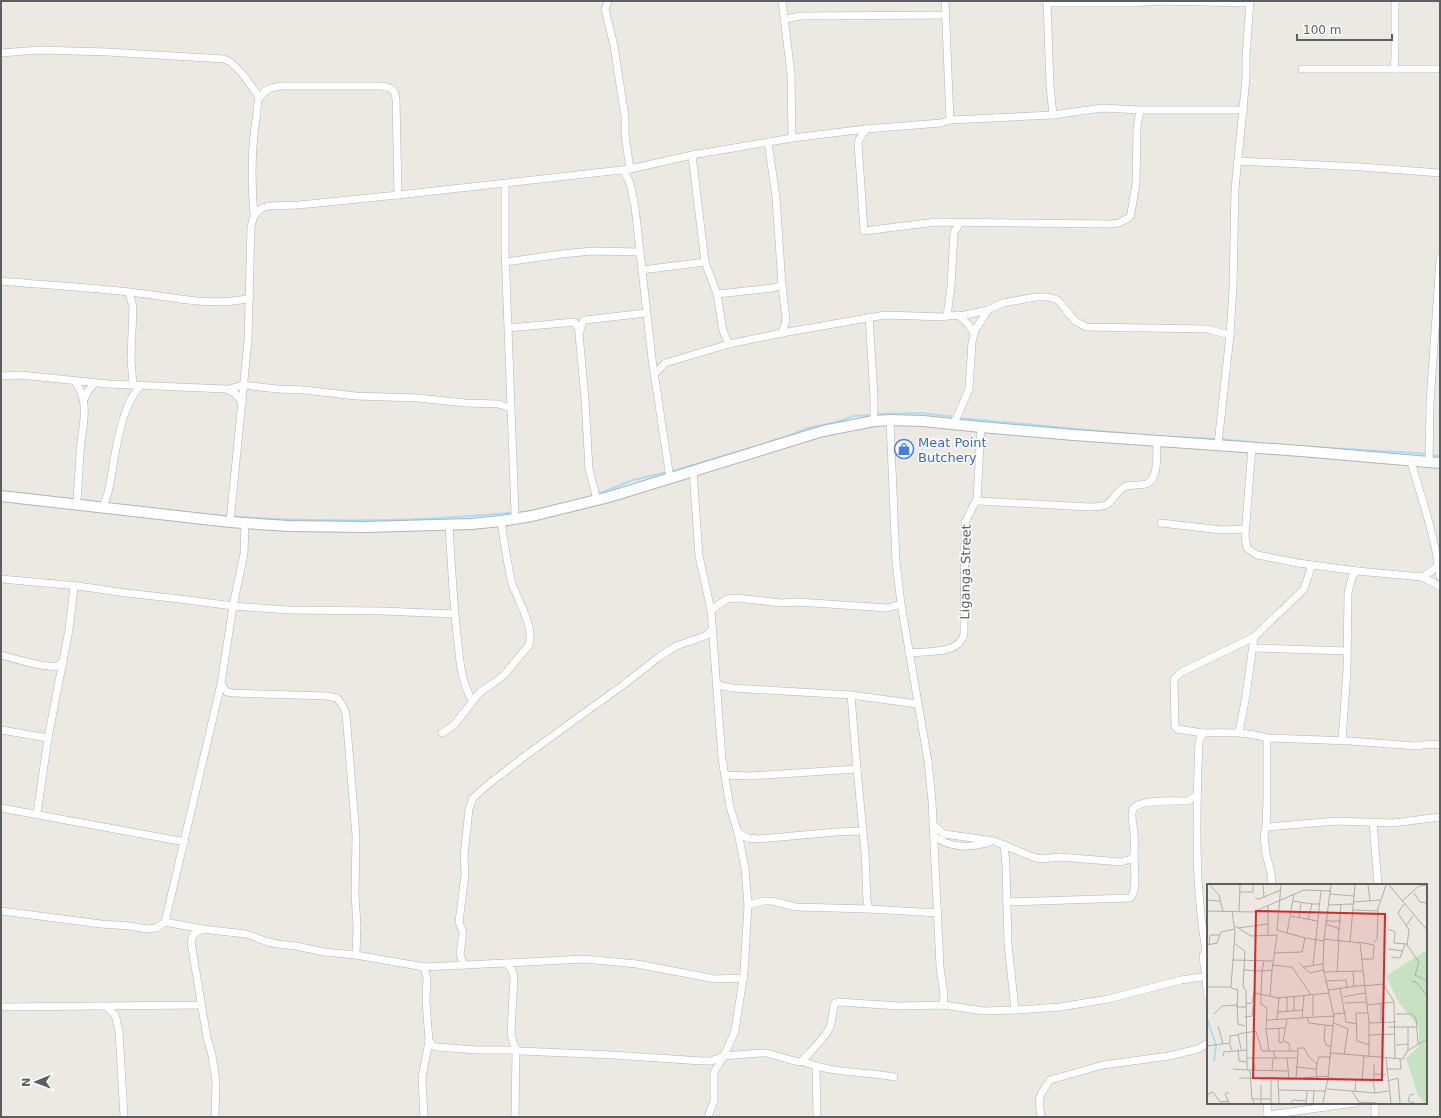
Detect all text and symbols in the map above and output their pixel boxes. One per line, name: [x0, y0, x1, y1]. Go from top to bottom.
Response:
scale bar: [1297, 16, 1392, 42]
text: 100 m: [1303, 23, 1341, 37]
place label: Meat Point Butchery: [918, 435, 987, 465]
shop icon: Meat Point Butchery: [893, 438, 915, 460]
street label: Liganga Street: [957, 524, 974, 620]
inset map: [1207, 884, 1427, 1104]
north arrow: [16, 1062, 56, 1102]
text: N: [20, 1077, 33, 1087]

